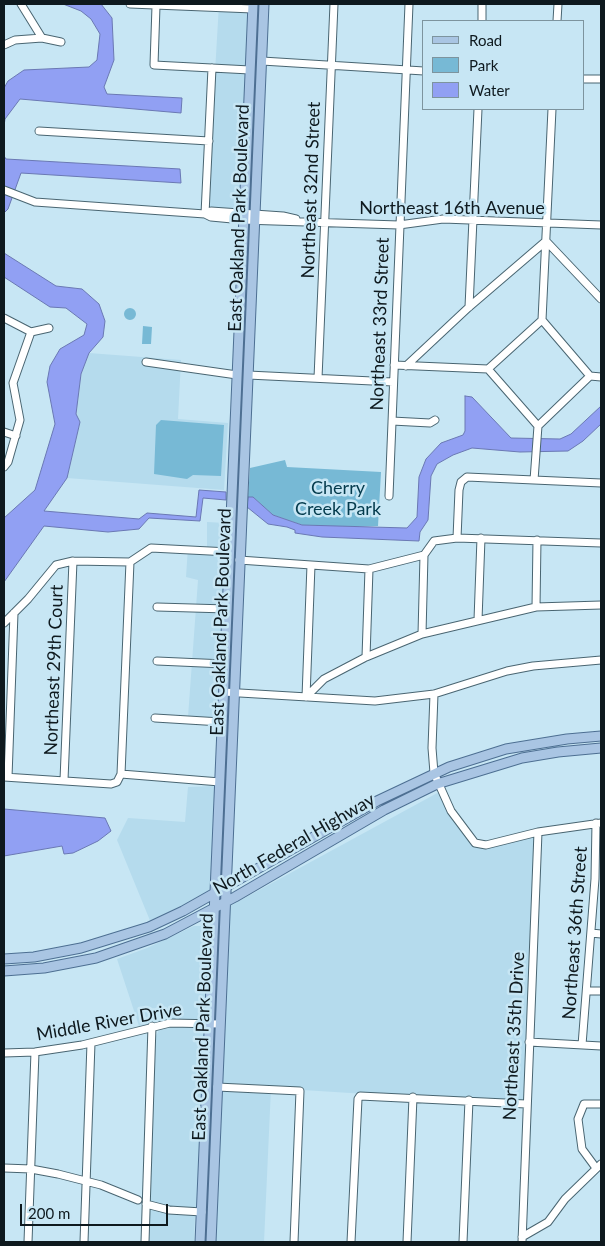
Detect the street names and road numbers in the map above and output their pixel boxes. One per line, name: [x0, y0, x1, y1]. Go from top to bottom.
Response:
street label: Northeast 32nd Street: [297, 101, 325, 279]
street label: East Oakland Park Boulevard: [224, 104, 254, 332]
street label: Northeast 16th Avenue: [359, 197, 545, 219]
street label: Northeast 33rd Street: [366, 237, 394, 411]
street label: East Oakland Park Boulevard: [206, 508, 236, 736]
street label: Northeast 29th Court: [40, 584, 68, 756]
street label: North Federal Highway: [209, 789, 379, 899]
street label: Northeast 36th Street: [558, 846, 592, 1020]
street label: East Oakland Park Boulevard: [188, 913, 218, 1141]
street label: Northeast 35th Drive: [499, 951, 529, 1121]
street label: Middle River Drive: [34, 999, 184, 1045]

